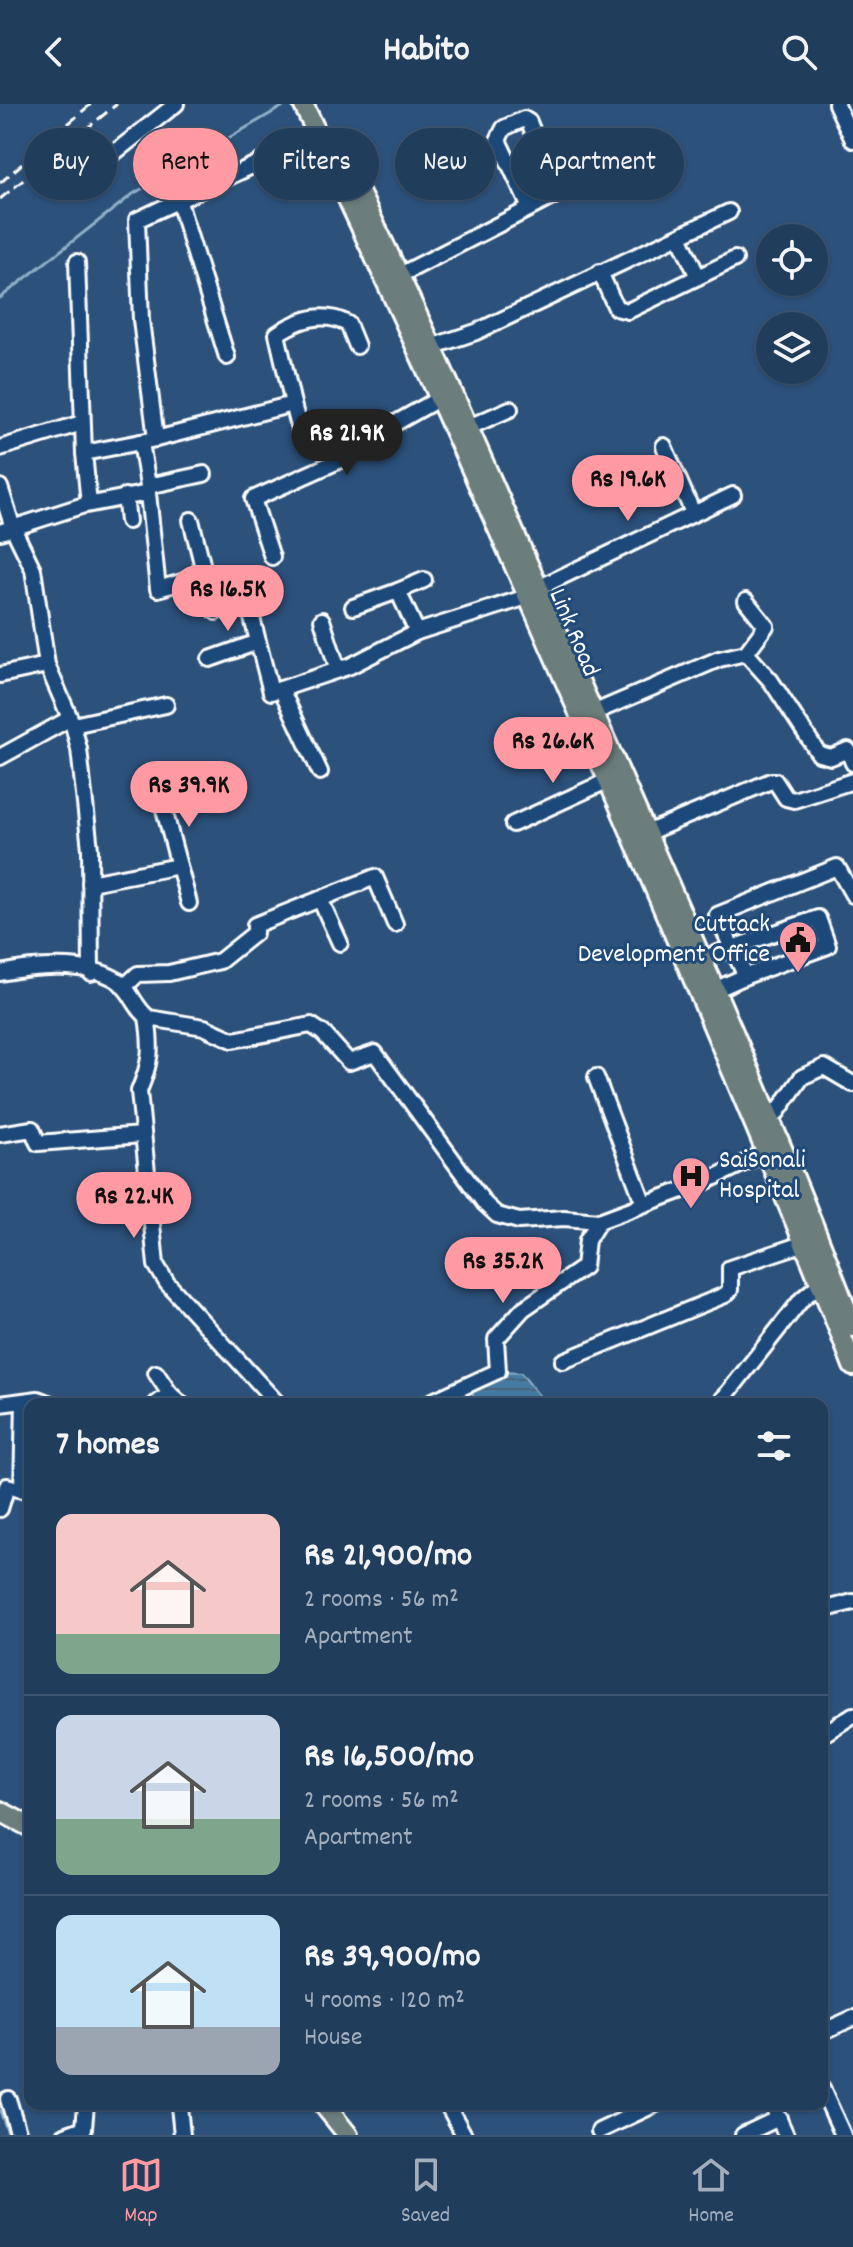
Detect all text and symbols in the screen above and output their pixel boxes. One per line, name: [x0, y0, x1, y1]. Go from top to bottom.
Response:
text: Habito: [383, 26, 470, 78]
icon: back: [32, 30, 76, 74]
icon: search: [777, 30, 821, 74]
chip: Buy: [24, 128, 117, 200]
chip: Rent: [133, 128, 238, 200]
chip: Filters: [254, 128, 379, 200]
chip: New: [395, 128, 495, 200]
chip: Apartment: [511, 128, 684, 200]
map controls: [756, 224, 828, 384]
button: locate: [756, 224, 828, 296]
button: layers: [756, 312, 828, 384]
pin: Rs 21.9K: [264, 409, 430, 477]
text: Rs 21.9K: [310, 416, 384, 453]
pin: Rs 19.6K: [545, 455, 711, 523]
text: Rs 19.6K: [590, 462, 666, 499]
pin: Rs 16.5K: [145, 565, 311, 633]
text: Rs 16.5K: [190, 572, 266, 609]
street label: Link Road: [538, 583, 608, 683]
pin: Rs 26.6K: [470, 717, 636, 785]
text: Rs 26.6K: [512, 724, 594, 761]
pin: Rs 39.9K: [106, 761, 272, 829]
text: Rs 39.9K: [148, 768, 230, 805]
place label: Cuttack Development Office: [578, 907, 770, 974]
public building icon: Cuttack Development Office: [777, 919, 819, 974]
place label: SaiSonali Hospital: [719, 1143, 806, 1210]
hospital icon: SaiSonali Hospital: [670, 1155, 712, 1210]
pin: Rs 22.4K: [51, 1172, 217, 1240]
text: Rs 22.4K: [94, 1179, 174, 1216]
pin: Rs 35.2K: [420, 1237, 586, 1305]
text: Rs 35.2K: [463, 1244, 543, 1281]
text: 7 homes: [56, 1422, 160, 1471]
icon: filters: [752, 1424, 796, 1468]
text: Rs 21,900/mo: [304, 1533, 472, 1582]
icon: home: [120, 1546, 216, 1642]
text: 2 rooms · 56 m²: [304, 1582, 459, 1619]
text: Apartment: [304, 1619, 413, 1656]
text: Rs 16,500/mo: [304, 1734, 474, 1783]
icon: home: [120, 1747, 216, 1843]
text: 2 rooms · 56 m²: [304, 1783, 459, 1820]
text: Apartment: [304, 1820, 413, 1857]
text: Rs 39,900/mo: [304, 1934, 481, 1983]
icon: home: [120, 1947, 216, 2043]
text: 4 rooms · 120 m²: [304, 1983, 465, 2020]
text: House: [304, 2020, 362, 2057]
tab: Map: [119, 2153, 163, 2232]
tab: Saved: [401, 2153, 450, 2232]
tab: Home: [688, 2153, 734, 2232]

